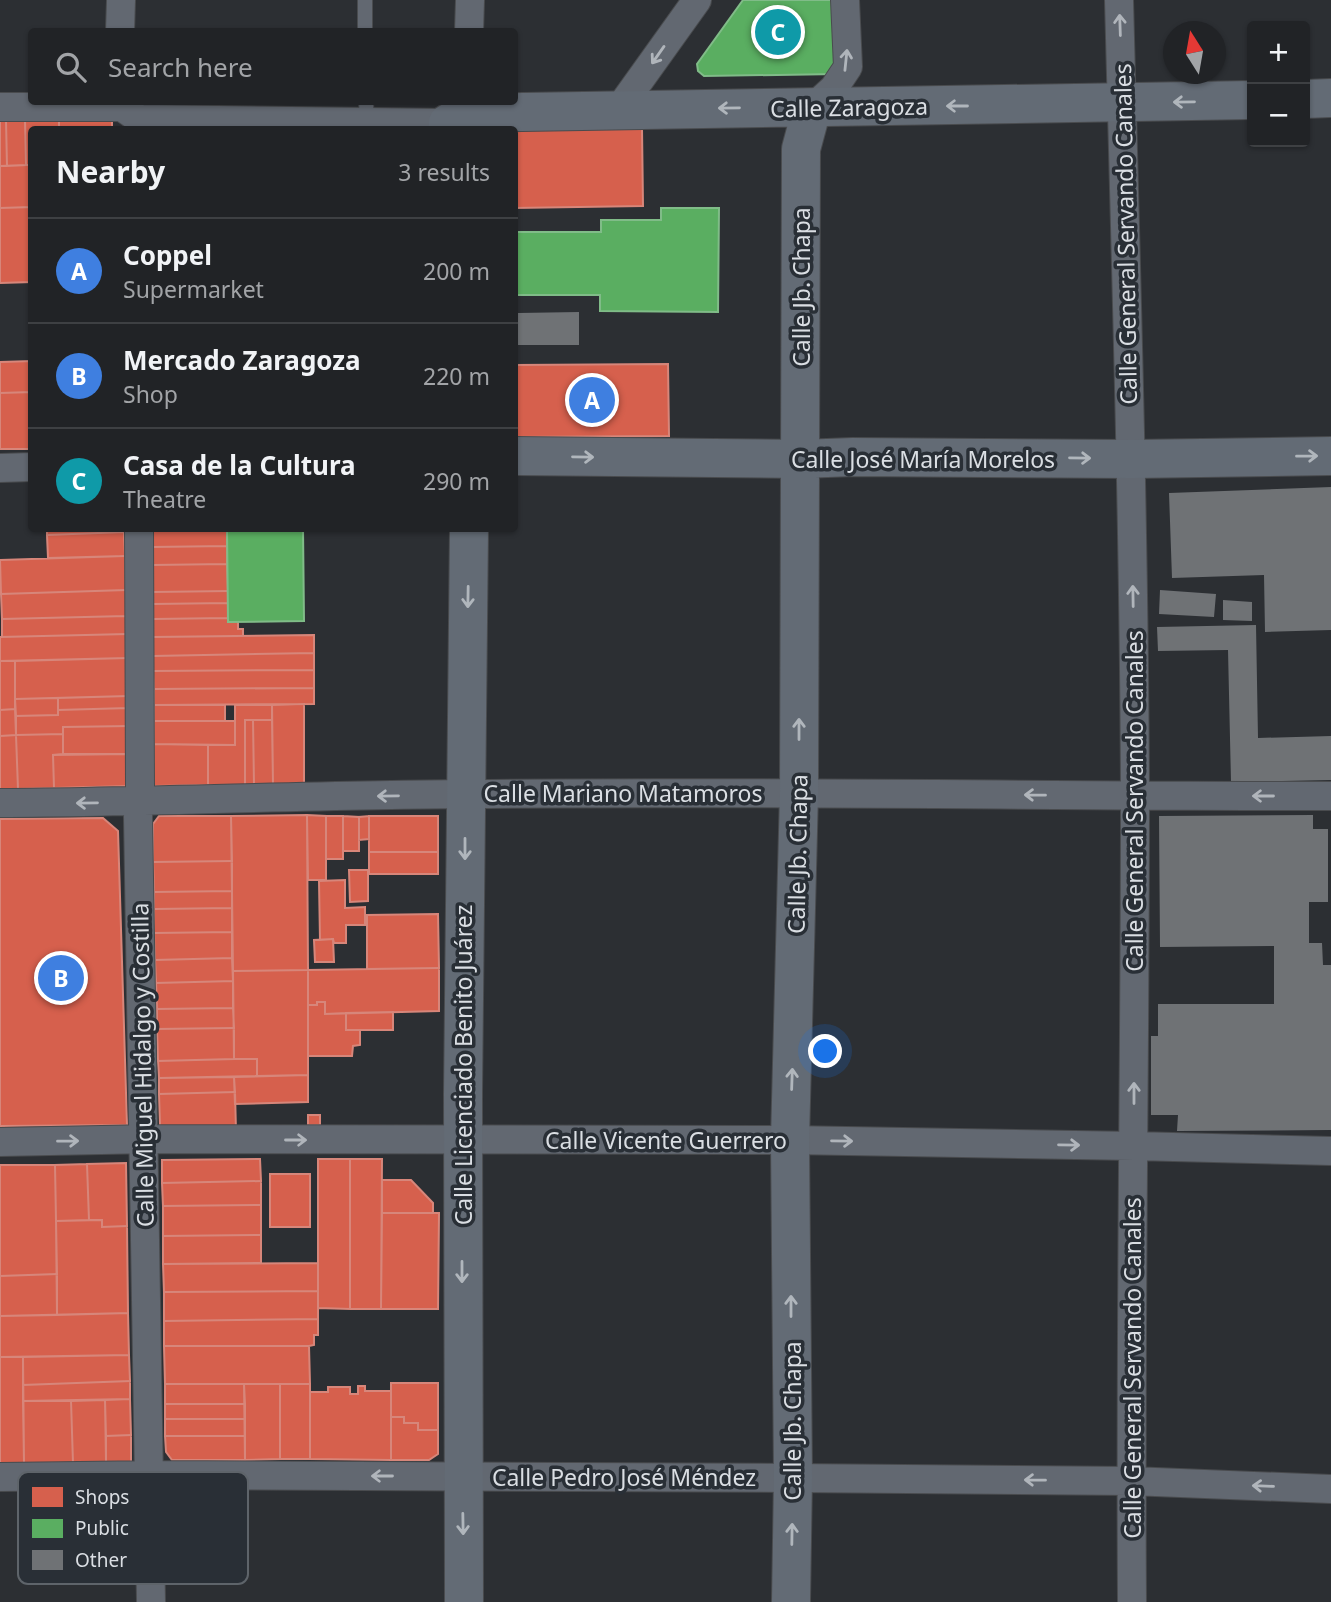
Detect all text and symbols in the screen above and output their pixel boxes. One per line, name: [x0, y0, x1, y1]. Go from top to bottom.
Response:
pin: C: [755, 6, 801, 58]
one-way arrow: [1113, 14, 1126, 37]
north arrow: [1163, 21, 1226, 84]
map controls: [1247, 21, 1310, 147]
button: +: [1247, 21, 1310, 84]
search box: [28, 28, 518, 105]
one-way arrow: [651, 45, 665, 64]
icon: search: [52, 48, 90, 86]
text: Search here: [108, 49, 253, 85]
one-way arrow: [839, 49, 852, 72]
street label: Calle General Servando Canales: [1106, 63, 1144, 405]
button: −: [1247, 84, 1310, 147]
street label: Calle Zaragoza: [770, 90, 928, 124]
one-way arrow: [1173, 95, 1196, 109]
one-way arrow: [945, 99, 968, 113]
one-way arrow: [718, 101, 741, 115]
text: Nearby: [56, 151, 165, 192]
text: 3 results: [398, 156, 490, 188]
street label: Calle Jb. Chapa: [785, 207, 817, 367]
text: Coppel: [123, 237, 212, 273]
text: A: [71, 255, 87, 287]
text: 200 m: [423, 255, 490, 287]
text: Supermarket: [123, 273, 264, 305]
text: Mercado Zaragoza: [123, 342, 361, 378]
text: B: [71, 360, 87, 392]
text: 220 m: [423, 360, 490, 392]
pin: A: [569, 374, 615, 426]
text: Shop: [123, 378, 178, 410]
street label: Calle José María Morelos: [791, 443, 1055, 475]
text: Casa de la Cultura: [123, 447, 356, 483]
one-way arrow: [571, 450, 594, 463]
one-way arrow: [1295, 450, 1318, 463]
one-way arrow: [1068, 451, 1091, 465]
text: C: [72, 465, 86, 497]
text: 290 m: [423, 465, 490, 497]
text: Theatre: [123, 483, 206, 515]
one-way arrow: [461, 585, 475, 608]
one-way arrow: [1126, 585, 1140, 608]
street label: Calle General Servando Canales: [1118, 630, 1150, 972]
one-way arrow: [792, 718, 806, 741]
street label: Calle Jb. Chapa: [780, 774, 814, 934]
street label: Calle Mariano Matamoros: [484, 777, 762, 809]
one-way arrow: [1024, 788, 1047, 802]
one-way arrow: [377, 789, 400, 803]
one-way arrow: [1252, 789, 1275, 803]
one-way arrow: [76, 796, 99, 810]
one-way arrow: [458, 837, 471, 860]
street label: Calle Miguel Hidalgo y Costilla: [123, 903, 161, 1227]
street label: Calle Licenciado Benito Juárez: [447, 905, 479, 1225]
pin: B: [38, 952, 84, 1004]
your location: [808, 1034, 842, 1068]
one-way arrow: [785, 1068, 799, 1091]
one-way arrow: [1127, 1082, 1141, 1105]
street label: Calle Vicente Guerrero: [545, 1124, 787, 1156]
one-way arrow: [284, 1133, 307, 1147]
one-way arrow: [56, 1134, 79, 1148]
one-way arrow: [830, 1134, 853, 1148]
one-way arrow: [1057, 1138, 1080, 1151]
street label: Calle General Servando Canales: [1116, 1197, 1148, 1539]
one-way arrow: [455, 1260, 469, 1283]
one-way arrow: [784, 1295, 798, 1318]
street label: Calle Jb. Chapa: [776, 1341, 808, 1501]
street label: Calle Pedro José Méndez: [492, 1461, 756, 1493]
one-way arrow: [370, 1469, 393, 1483]
legend: [18, 1472, 248, 1584]
one-way arrow: [1024, 1473, 1047, 1487]
one-way arrow: [1252, 1480, 1275, 1493]
text: Shops: [75, 1484, 129, 1510]
one-way arrow: [456, 1512, 470, 1535]
text: Public: [75, 1515, 129, 1541]
one-way arrow: [785, 1523, 799, 1546]
text: Other: [75, 1547, 127, 1573]

